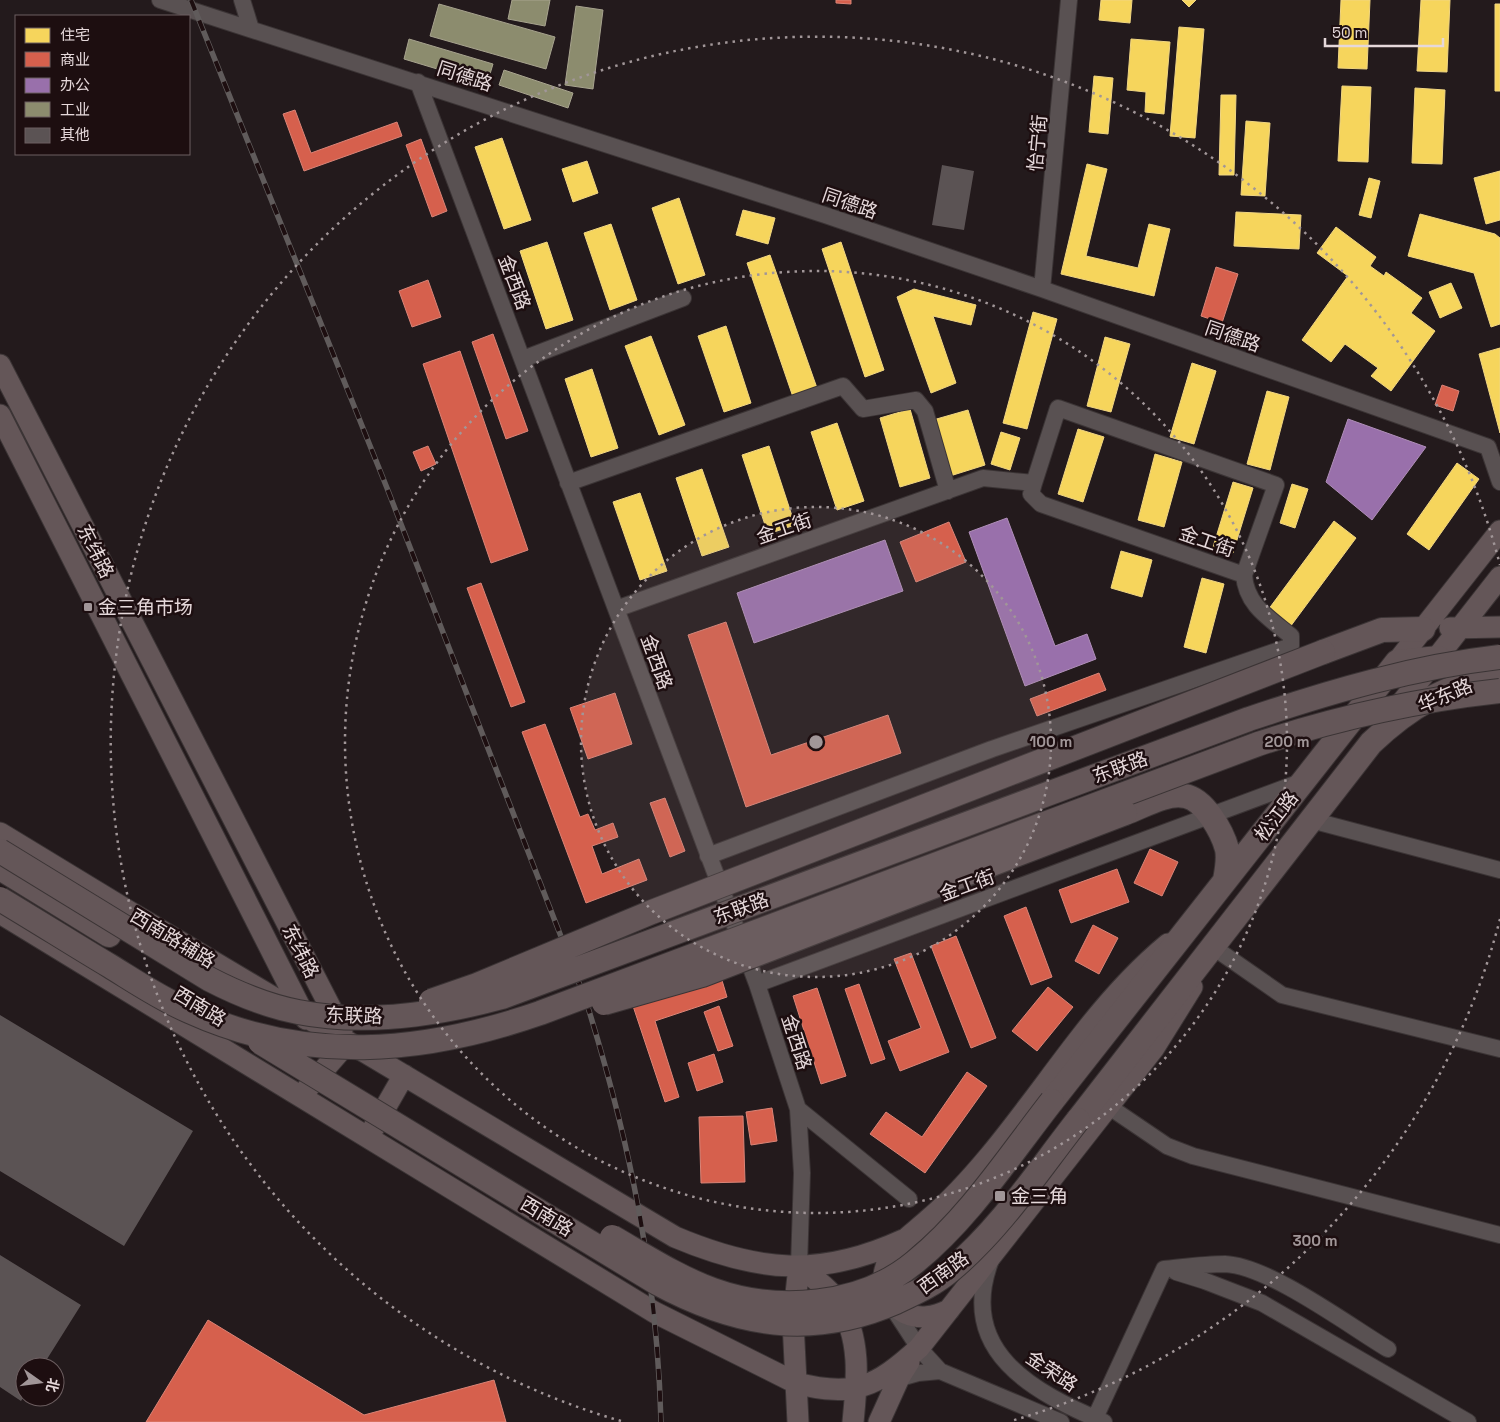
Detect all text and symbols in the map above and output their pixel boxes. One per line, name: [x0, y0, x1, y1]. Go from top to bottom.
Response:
legend: [15, 15, 190, 155]
scale bar: [1325, 15, 1442, 47]
text: 50 m: [1332, 23, 1367, 42]
text: 住宅: [60, 25, 90, 44]
text: 商业: [60, 50, 90, 69]
street label: 同德路: [434, 56, 496, 97]
text: 办公: [60, 75, 90, 94]
text: 工业: [60, 100, 90, 119]
street label: 怡宁街: [1023, 114, 1052, 173]
text: 其他: [60, 125, 90, 144]
street label: 同德路: [819, 182, 881, 225]
street label: 金西路: [493, 251, 536, 313]
street label: 同德路: [1202, 315, 1264, 358]
street label: 金工街: [753, 507, 815, 550]
street label: 东纬路: [71, 520, 120, 582]
street label: 金工街: [1176, 520, 1238, 563]
place label: 金三角市场: [98, 595, 193, 620]
marker: 金三角市场: [82, 601, 94, 613]
street label: 金西路: [635, 631, 678, 693]
street label: 华东路: [1414, 673, 1476, 718]
text: 100 m: [1030, 732, 1072, 751]
text: 200 m: [1265, 732, 1309, 751]
centre of rings: [807, 733, 825, 751]
street label: 东联路: [1089, 746, 1151, 789]
street label: 松江路: [1249, 786, 1304, 846]
street label: 金工街: [936, 864, 998, 907]
street label: 东联路: [710, 887, 772, 930]
street label: 西南路辅路: [126, 903, 220, 974]
street label: 东纬路: [276, 920, 325, 982]
street label: 西南路: [169, 981, 231, 1032]
street label: 东联路: [325, 1002, 383, 1029]
street label: 金西路: [776, 1011, 817, 1073]
place label: 金三角: [1011, 1184, 1068, 1209]
marker: 金三角: [993, 1189, 1007, 1203]
street label: 西南路: [516, 1191, 578, 1242]
text: 300 m: [1292, 1231, 1338, 1250]
street label: 西南路: [913, 1246, 974, 1299]
street label: 金荣路: [1021, 1345, 1082, 1398]
north arrow: [15, 1357, 65, 1407]
text: 北: [42, 1376, 63, 1394]

